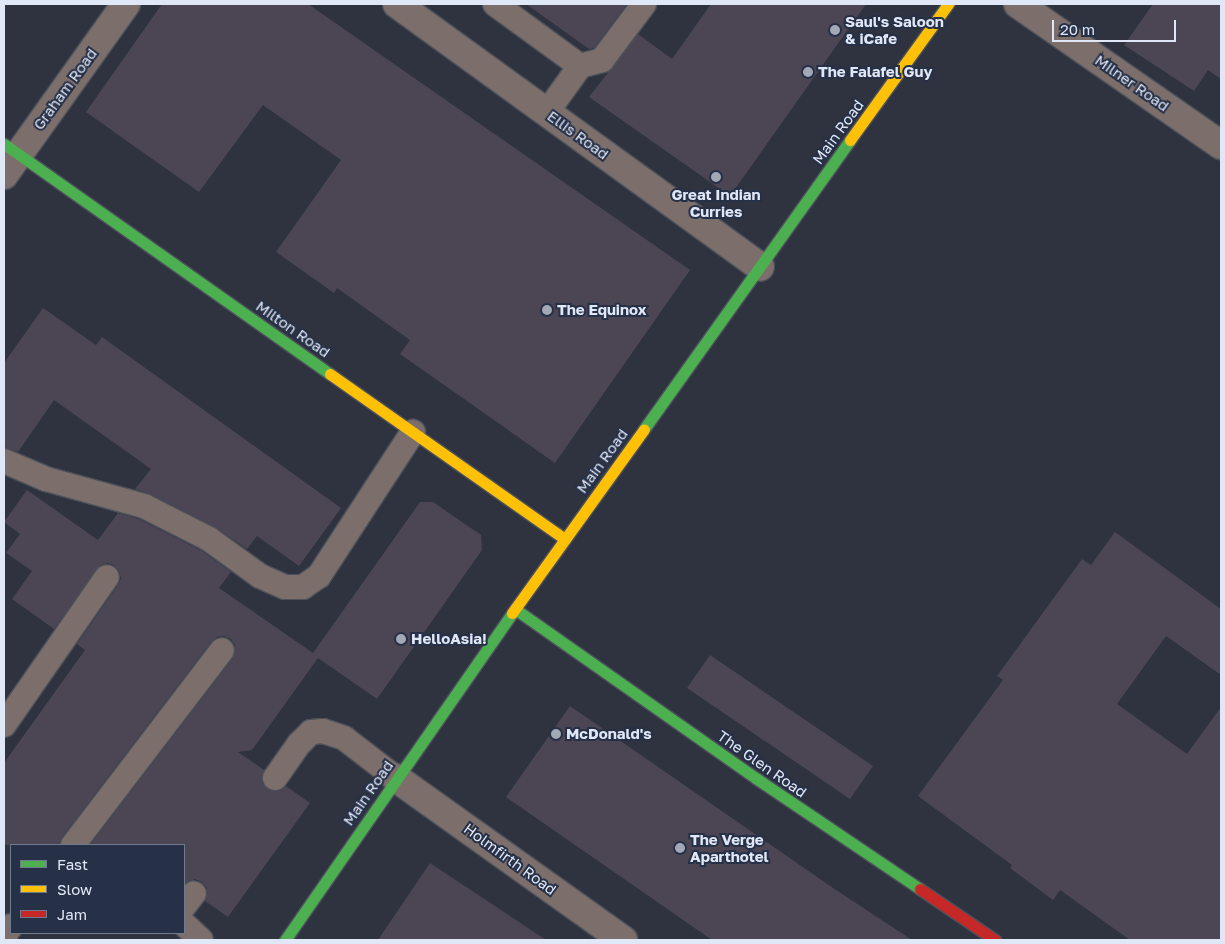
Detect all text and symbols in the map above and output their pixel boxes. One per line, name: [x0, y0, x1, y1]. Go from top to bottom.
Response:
scale bar: [1055, 10, 1179, 42]
place label: Saul's Saloon & iCafe: [845, 12, 944, 47]
text: 20 m: [1060, 20, 1095, 38]
marker: Saul's Saloon & iCafe: [829, 24, 841, 36]
street label: Graham Road: [29, 45, 101, 133]
street label: Milner Road: [1092, 51, 1172, 115]
place label: The Falafel Guy: [818, 63, 932, 81]
marker: The Falafel Guy: [802, 66, 814, 78]
street label: Main Road: [809, 96, 867, 168]
street label: Ellis Road: [544, 107, 612, 163]
marker: Great Indian Curries: [710, 171, 722, 183]
place label: Great Indian Curries: [671, 185, 761, 220]
street label: Milton Road: [253, 297, 333, 361]
place label: The Equinox: [557, 301, 646, 319]
marker: The Equinox: [541, 304, 553, 316]
street label: Main Road: [573, 425, 631, 497]
place label: HelloAsia!: [411, 630, 487, 648]
marker: HelloAsia!: [395, 633, 407, 645]
place label: McDonald's: [566, 725, 652, 743]
street label: The Glen Road: [714, 727, 810, 801]
marker: McDonald's: [550, 728, 562, 740]
street label: Main Road: [339, 757, 397, 829]
street label: Holmfirth Road: [460, 819, 560, 899]
place label: The Verge Aparthotel: [690, 830, 769, 865]
marker: The Verge Aparthotel: [674, 842, 686, 854]
legend: [10, 844, 185, 934]
text: Fast: [57, 855, 88, 873]
text: Slow: [57, 880, 92, 898]
text: Jam: [57, 905, 87, 923]

